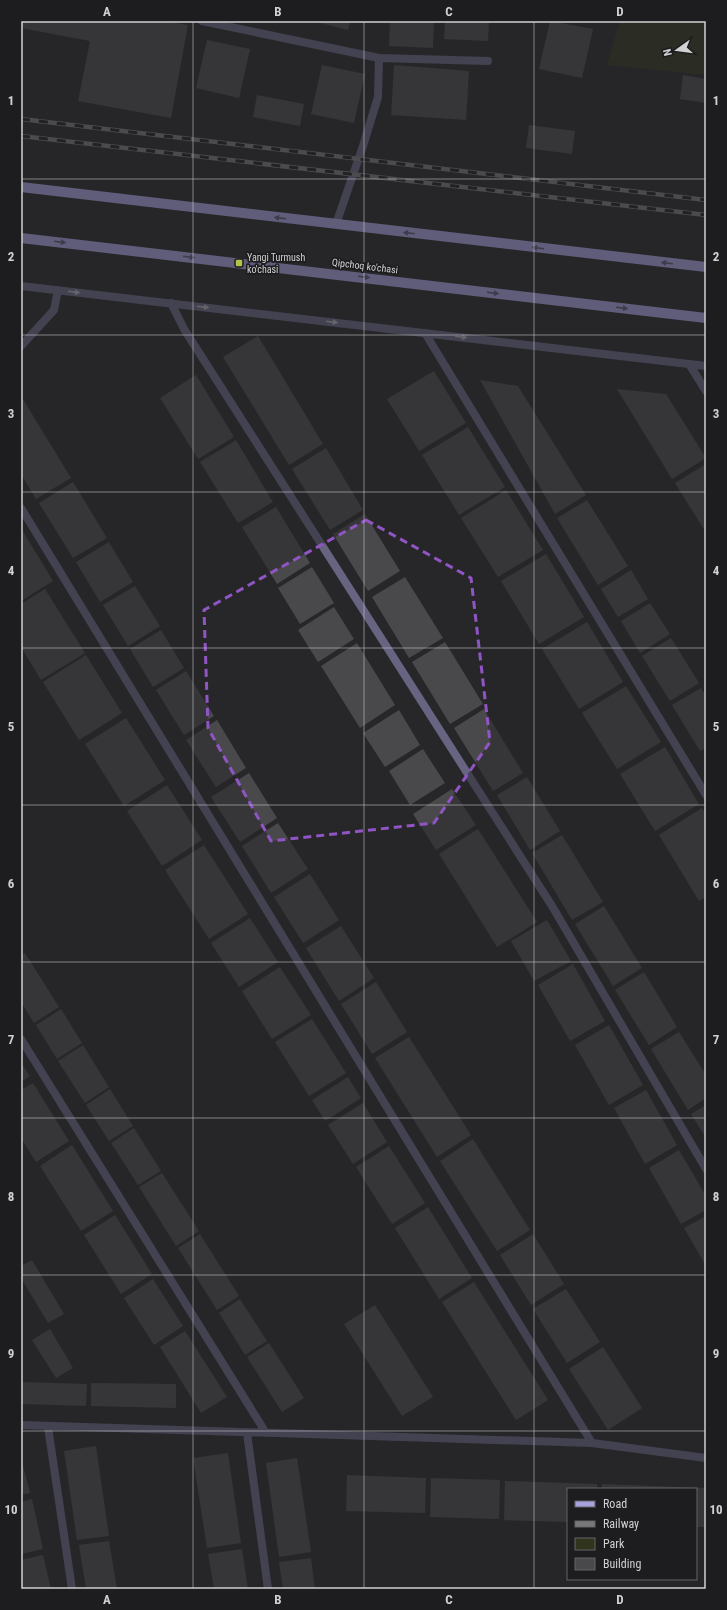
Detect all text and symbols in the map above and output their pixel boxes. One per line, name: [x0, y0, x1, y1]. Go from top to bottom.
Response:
text: A: [103, 4, 111, 19]
text: B: [274, 4, 282, 19]
text: C: [445, 4, 453, 19]
text: D: [616, 4, 624, 19]
north arrow: [657, 30, 697, 70]
text: N: [661, 47, 675, 57]
text: 1: [8, 93, 14, 108]
text: 1: [713, 93, 719, 108]
one-way arrow: [274, 214, 286, 221]
one-way arrow: [403, 230, 415, 236]
one-way arrow: [54, 239, 66, 245]
one-way arrow: [532, 245, 544, 251]
text: 2: [8, 249, 15, 264]
text: 2: [713, 249, 720, 264]
place label: Yangi Turmush ko'chasi: [247, 252, 305, 275]
one-way arrow: [183, 254, 195, 260]
street label: Qipchoq ko'chasi: [331, 256, 399, 276]
marker: Yangi Turmush ko'chasi: [234, 258, 244, 268]
one-way arrow: [661, 260, 673, 266]
one-way arrow: [358, 274, 370, 281]
one-way arrow: [68, 289, 80, 295]
one-way arrow: [487, 289, 499, 296]
one-way arrow: [197, 304, 209, 310]
one-way arrow: [616, 305, 628, 311]
one-way arrow: [326, 319, 338, 325]
one-way arrow: [455, 334, 467, 341]
text: 3: [8, 406, 14, 421]
text: 3: [713, 406, 719, 421]
text: 4: [8, 563, 15, 578]
text: 4: [713, 563, 720, 578]
text: 5: [8, 719, 15, 734]
text: 5: [713, 719, 720, 734]
text: 6: [8, 876, 15, 891]
text: 6: [713, 876, 720, 891]
text: 7: [8, 1032, 15, 1047]
text: 7: [713, 1032, 720, 1047]
text: 8: [8, 1189, 14, 1204]
text: 8: [713, 1189, 719, 1204]
text: 9: [8, 1346, 14, 1361]
text: 9: [713, 1346, 719, 1361]
legend: [567, 1488, 697, 1580]
text: Road: [603, 1497, 627, 1511]
text: 10: [4, 1502, 18, 1517]
text: 10: [709, 1502, 723, 1517]
text: Railway: [603, 1517, 639, 1531]
text: Park: [603, 1537, 625, 1551]
text: Building: [603, 1557, 641, 1571]
text: A: [103, 1592, 111, 1607]
text: B: [274, 1592, 282, 1607]
text: C: [445, 1592, 453, 1607]
text: D: [616, 1592, 624, 1607]

